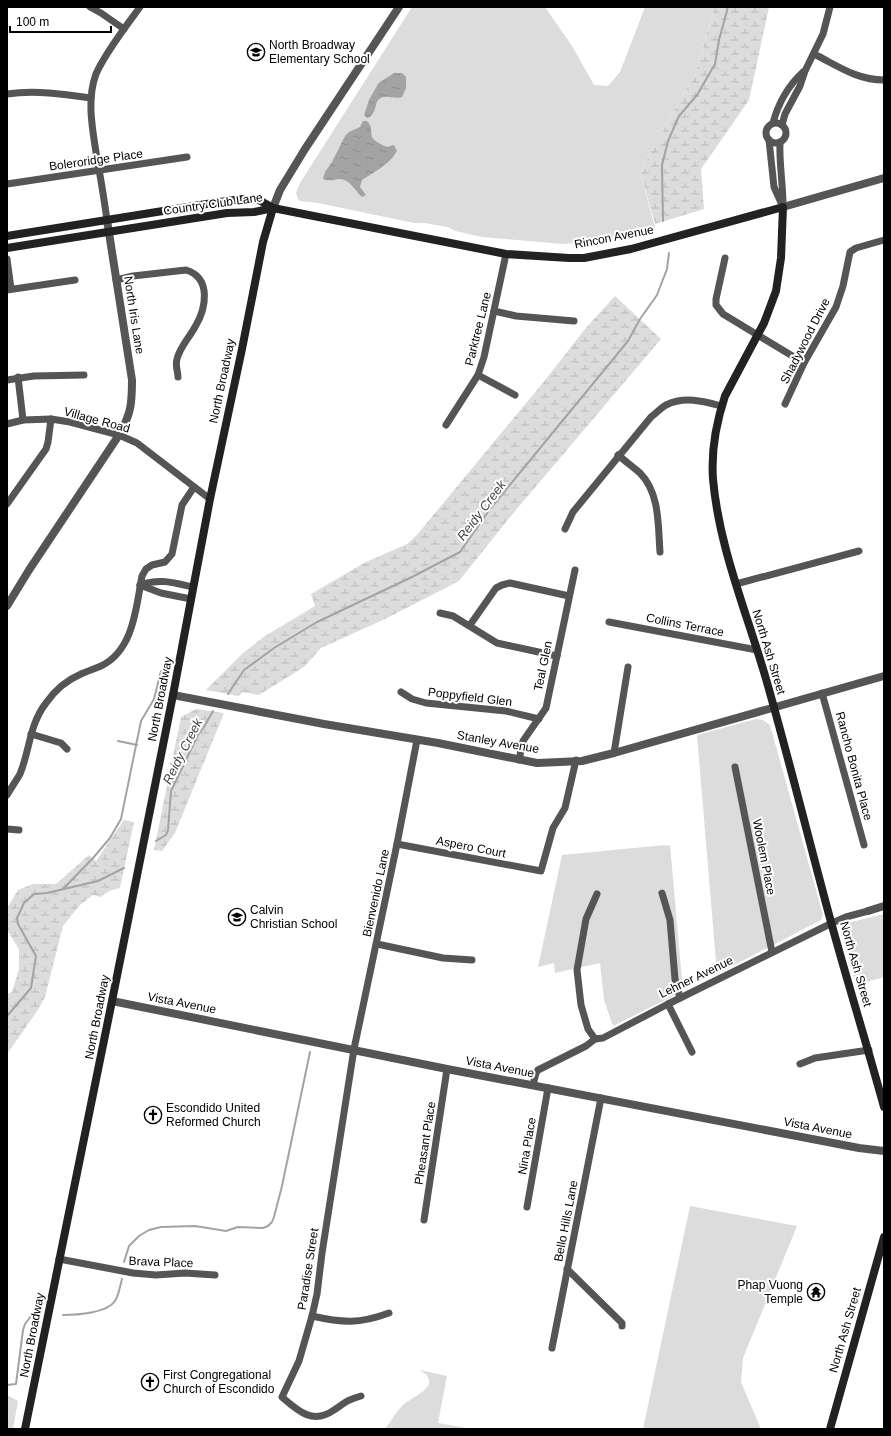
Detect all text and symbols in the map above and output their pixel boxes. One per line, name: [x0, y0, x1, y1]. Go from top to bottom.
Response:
scale bar: [10, 8, 111, 34]
text: 100 m: [16, 15, 49, 29]
place label: North Broadway Elementary School: [269, 38, 370, 66]
school or university icon: North Broadway Elementary School: [246, 42, 266, 62]
street label: Boleroridge Place: [48, 146, 144, 174]
street label: Country Club Lane: [162, 190, 264, 218]
street label: Rincon Avenue: [573, 222, 655, 252]
street label: North Iris Lane: [121, 275, 147, 355]
street label: Parktree Lane: [462, 290, 494, 367]
street label: Shadywood Drive: [777, 296, 833, 386]
street label: North Broadway: [206, 337, 238, 425]
street label: Village Road: [62, 404, 132, 436]
water label: Reidy Creek: [454, 476, 510, 543]
street label: North Ash Street: [749, 608, 789, 697]
street label: Collins Terrace: [645, 611, 725, 639]
street label: Teal Glen: [531, 640, 555, 692]
street label: North Broadway: [145, 655, 175, 743]
street label: Poppyfield Glen: [427, 685, 513, 709]
street label: Rancho Bonita Place: [833, 710, 875, 822]
water label: Reidy Creek: [160, 715, 206, 786]
street label: Stanley Avenue: [456, 728, 540, 756]
street label: Woolem Place: [750, 818, 778, 897]
street label: Aspero Court: [435, 833, 508, 861]
street label: Bienvenido Lane: [360, 848, 392, 938]
place label: Calvin Christian School: [250, 903, 337, 931]
school or university icon: Calvin Christian School: [227, 907, 247, 927]
street label: North Ash Street: [837, 920, 875, 1009]
street label: Lehner Avenue: [657, 953, 736, 1001]
street label: North Broadway: [82, 973, 112, 1061]
street label: Vista Avenue: [146, 989, 218, 1017]
street label: Vista Avenue: [464, 1053, 536, 1081]
street label: Pheasant Place: [412, 1100, 439, 1186]
place label: Escondido United Reformed Church: [166, 1101, 261, 1129]
church icon: Escondido United Reformed Church: [143, 1105, 163, 1125]
street label: Vista Avenue: [782, 1114, 854, 1142]
street label: Nina Place: [515, 1116, 539, 1176]
street label: Bello Hills Lane: [551, 1179, 581, 1263]
street label: Paradise Street: [295, 1226, 321, 1311]
street label: Brava Place: [128, 1254, 194, 1270]
place label: Phap Vuong Temple: [737, 1278, 803, 1306]
temple icon: Phap Vuong Temple: [806, 1282, 826, 1302]
street label: North Ash Street: [826, 1285, 864, 1374]
street label: North Broadway: [17, 1291, 47, 1379]
place label: First Congregational Church of Escondido: [163, 1368, 275, 1396]
church icon: First Congregational Church of Escondido: [140, 1372, 160, 1392]

